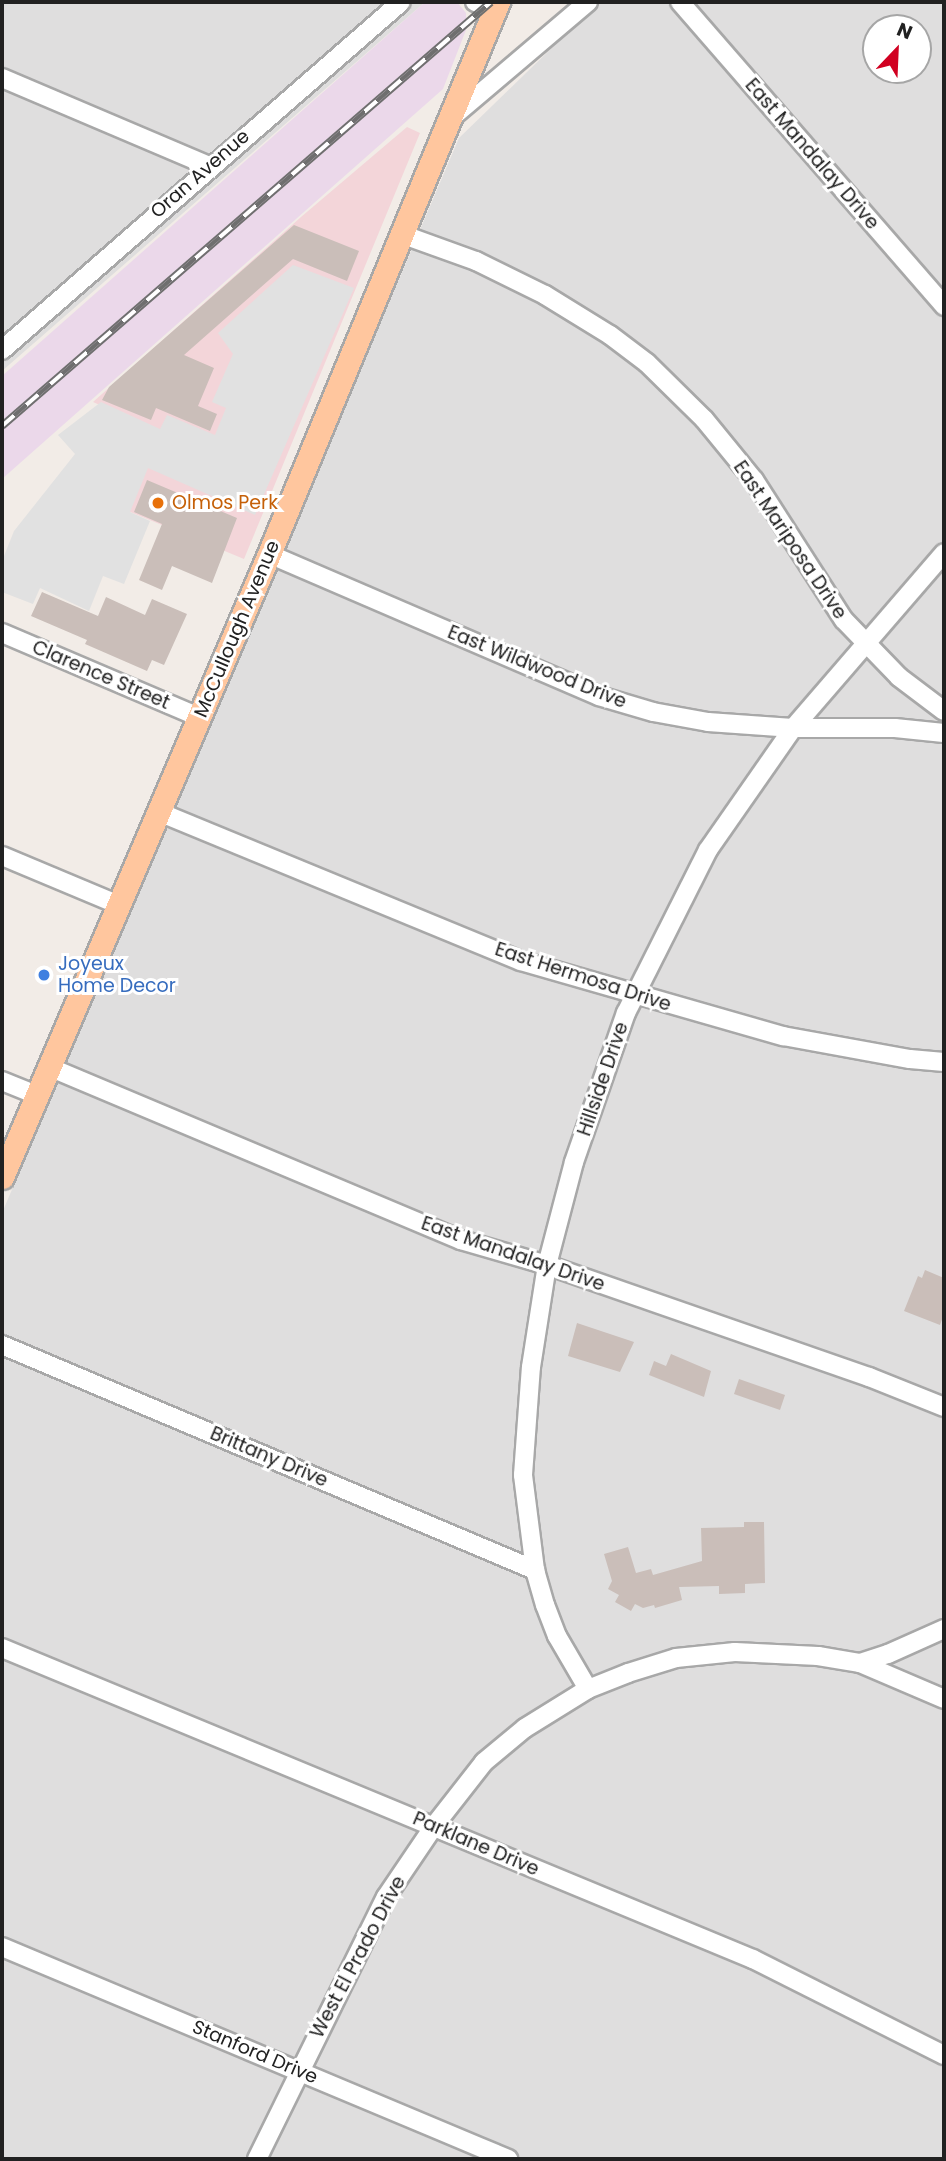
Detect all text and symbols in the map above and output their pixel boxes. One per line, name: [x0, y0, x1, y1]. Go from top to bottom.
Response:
north arrow: [862, 14, 932, 84]
text: N: [893, 16, 916, 46]
street label: East Mandalay Drive: [740, 74, 884, 234]
street label: Oran Avenue: [146, 125, 254, 223]
street label: East Mariposa Drive: [729, 457, 851, 623]
place label: Olmos Perk: [172, 492, 278, 514]
marker: Olmos Perk: [150, 495, 166, 511]
street label: McCullough Avenue: [189, 537, 285, 721]
street label: East Wildwood Drive: [444, 621, 630, 713]
street label: Clarence Street: [29, 636, 173, 714]
street label: East Hermosa Drive: [492, 938, 674, 1016]
place label: Joyeux Home Decor: [58, 953, 176, 997]
marker: Joyeux Home Decor: [36, 967, 52, 983]
street label: Hillside Drive: [573, 1019, 633, 1139]
street label: East Mandalay Drive: [418, 1212, 608, 1296]
street label: Brittany Drive: [207, 1422, 331, 1492]
street label: Parklane Drive: [409, 1807, 543, 1881]
street label: West El Prado Drive: [306, 1872, 410, 2042]
street label: Stanford Drive: [189, 2015, 321, 2089]

